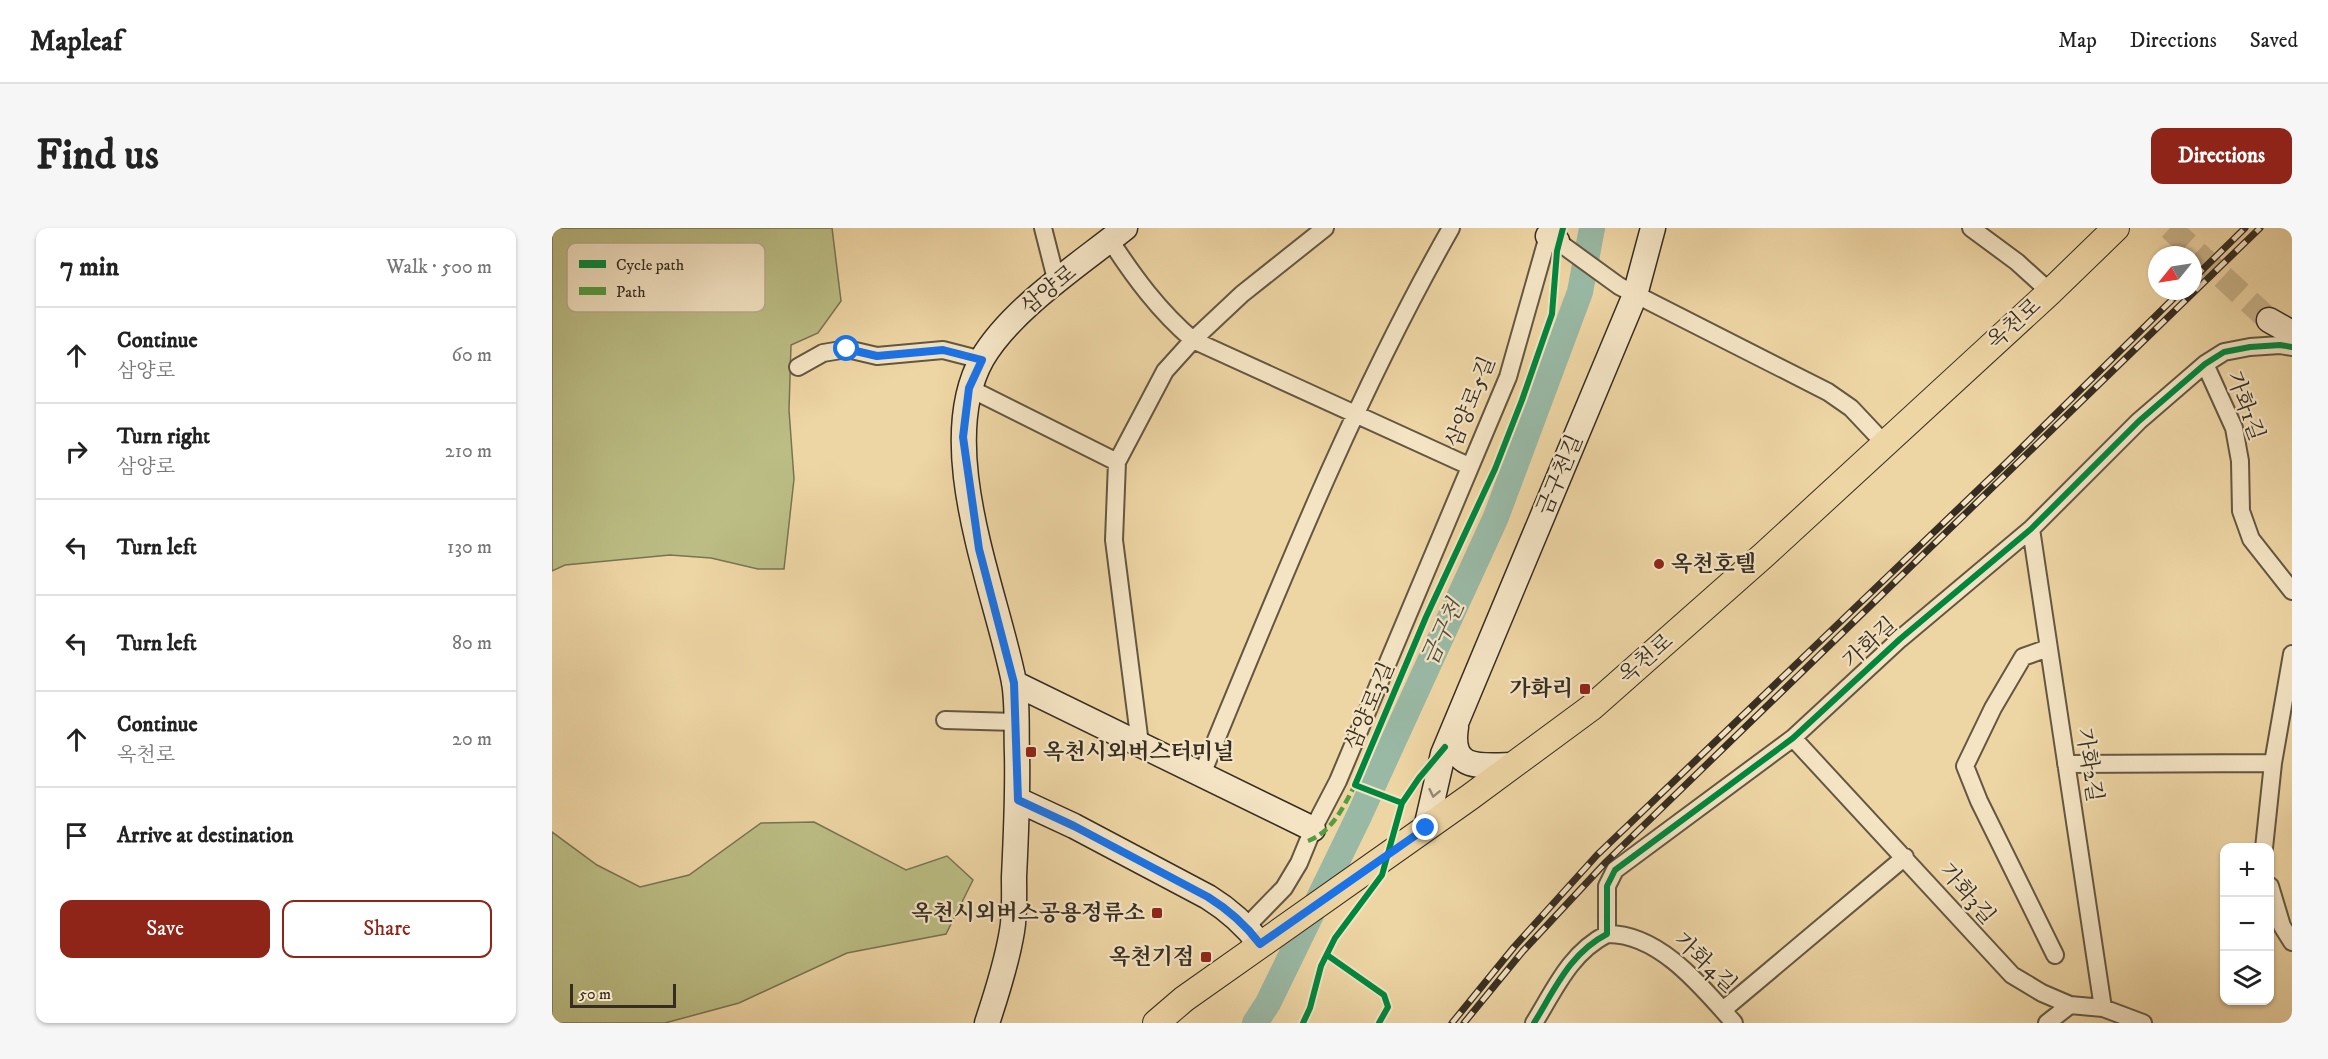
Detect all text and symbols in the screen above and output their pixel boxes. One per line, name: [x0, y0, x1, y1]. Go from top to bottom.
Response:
text: Mapleaf: [30, 24, 122, 59]
text: Map: [2058, 28, 2097, 54]
text: Directions: [2130, 28, 2217, 54]
text: Saved: [2250, 28, 2298, 54]
button: Directions: [2151, 128, 2292, 184]
text: Find us: [36, 130, 159, 182]
legend: [567, 243, 765, 312]
north arrow: [2148, 246, 2202, 300]
text: 7 min: [60, 251, 119, 284]
text: Walk · 500 m: [386, 255, 492, 280]
text: Cycle path: [616, 255, 685, 275]
street label: 삼양로: [1016, 259, 1082, 321]
text: Path: [616, 282, 646, 302]
street label: 옥천로: [1981, 293, 2047, 355]
text: Continue: [117, 327, 198, 354]
route start: [833, 335, 859, 361]
icon: ahead: [60, 339, 93, 372]
text: 60 m: [452, 343, 492, 368]
street label: 삼양로5길: [1441, 352, 1501, 452]
text: 삼양로: [117, 359, 175, 384]
street label: 가화1길: [2220, 368, 2270, 444]
text: Turn right: [117, 423, 210, 450]
street label: 금구천길: [1531, 431, 1589, 519]
icon: right: [60, 435, 93, 468]
text: 210 m: [445, 439, 492, 464]
text: 삼양로: [117, 455, 175, 480]
icon: left: [60, 531, 93, 564]
text: Turn left: [117, 534, 197, 561]
text: 130 m: [447, 535, 492, 560]
place label: 옥천호텔: [1671, 551, 1756, 578]
marker: 옥천호텔: [1652, 557, 1666, 571]
water label: 금구천: [1415, 594, 1472, 671]
street label: 가화길: [1837, 612, 1903, 674]
icon: left: [60, 627, 93, 660]
street label: 옥천로: [1613, 628, 1679, 690]
text: Turn left: [117, 630, 197, 657]
text: 80 m: [452, 631, 492, 656]
street label: 삼양로3길: [1339, 658, 1401, 754]
place label: 가화리: [1509, 676, 1573, 703]
marker: 가화리: [1578, 682, 1592, 696]
text: Continue: [117, 711, 198, 738]
icon: ahead: [60, 723, 93, 756]
street label: 가화2길: [2070, 726, 2108, 804]
text: 20 m: [452, 727, 492, 752]
place label: 옥천시외버스터미널: [1043, 739, 1234, 766]
text: 옥천로: [117, 743, 175, 768]
marker: 옥천시외버스터미널: [1024, 745, 1038, 759]
one-way arrow: [1428, 788, 1441, 798]
route end: [1412, 814, 1438, 840]
icon: arrive: [60, 819, 93, 852]
text: Arrive at destination: [117, 822, 294, 849]
map controls: [2220, 843, 2274, 1005]
button: +: [2220, 843, 2274, 897]
street label: 가화3길: [1933, 858, 2001, 930]
button: −: [2220, 897, 2274, 951]
button: Save: [60, 900, 270, 958]
button: Share: [282, 900, 492, 958]
place label: 옥천시외버스공용정류소: [911, 900, 1145, 927]
marker: 옥천시외버스공용정류소: [1150, 906, 1164, 920]
street label: 가화4길: [1668, 927, 1742, 999]
place label: 옥천기점: [1109, 944, 1194, 971]
marker: 옥천기점: [1199, 950, 1213, 964]
button: layers: [2220, 951, 2274, 1005]
scale bar: [570, 981, 676, 1008]
text: 50 m: [579, 984, 611, 1004]

